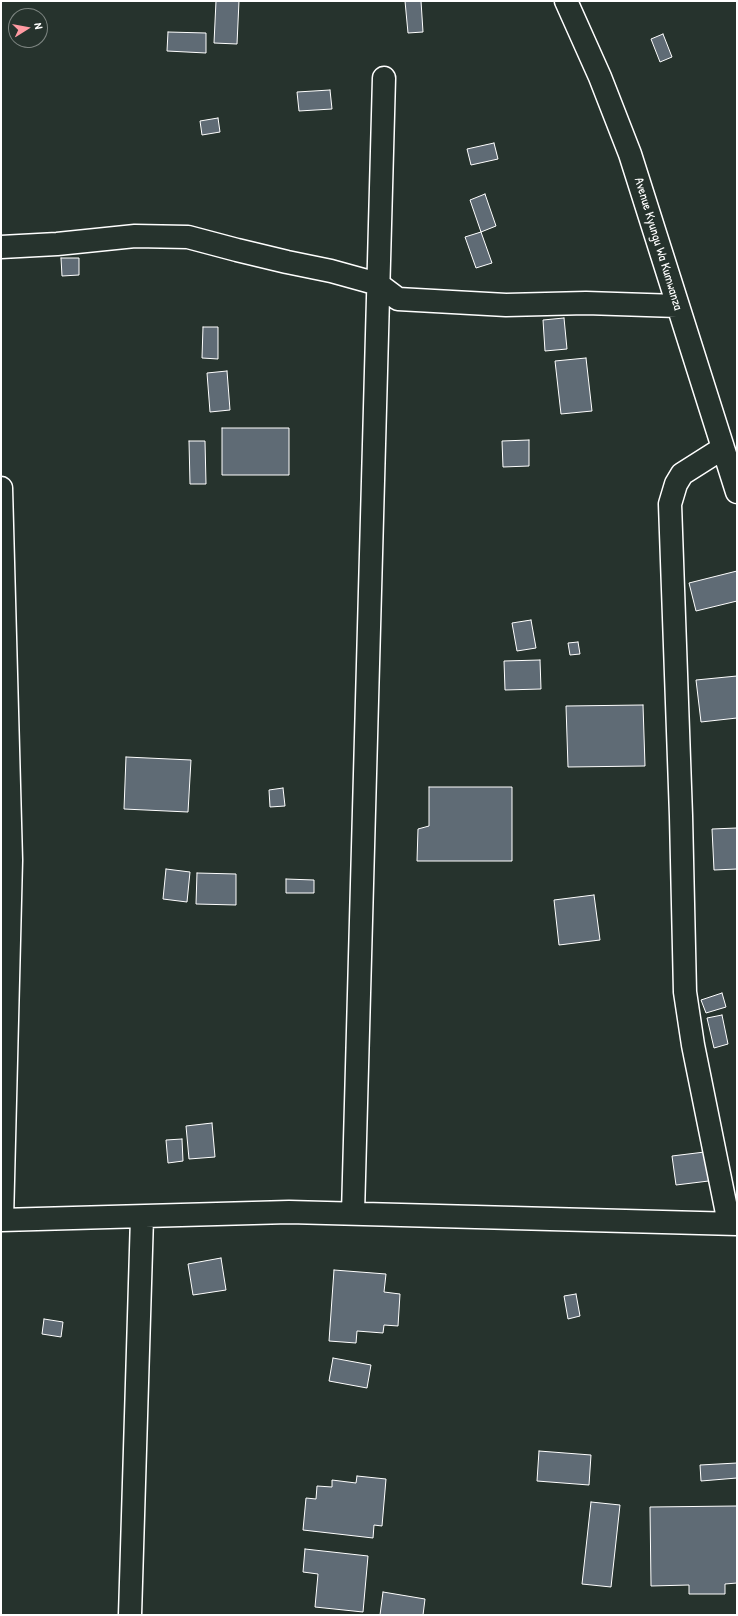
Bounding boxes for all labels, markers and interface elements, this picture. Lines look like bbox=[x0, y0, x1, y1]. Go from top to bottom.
north arrow bbox=[8, 8, 48, 48]
text: N bbox=[31, 22, 46, 30]
street label: Avenue Kyungu Wa Kumwanza bbox=[630, 176, 686, 312]

